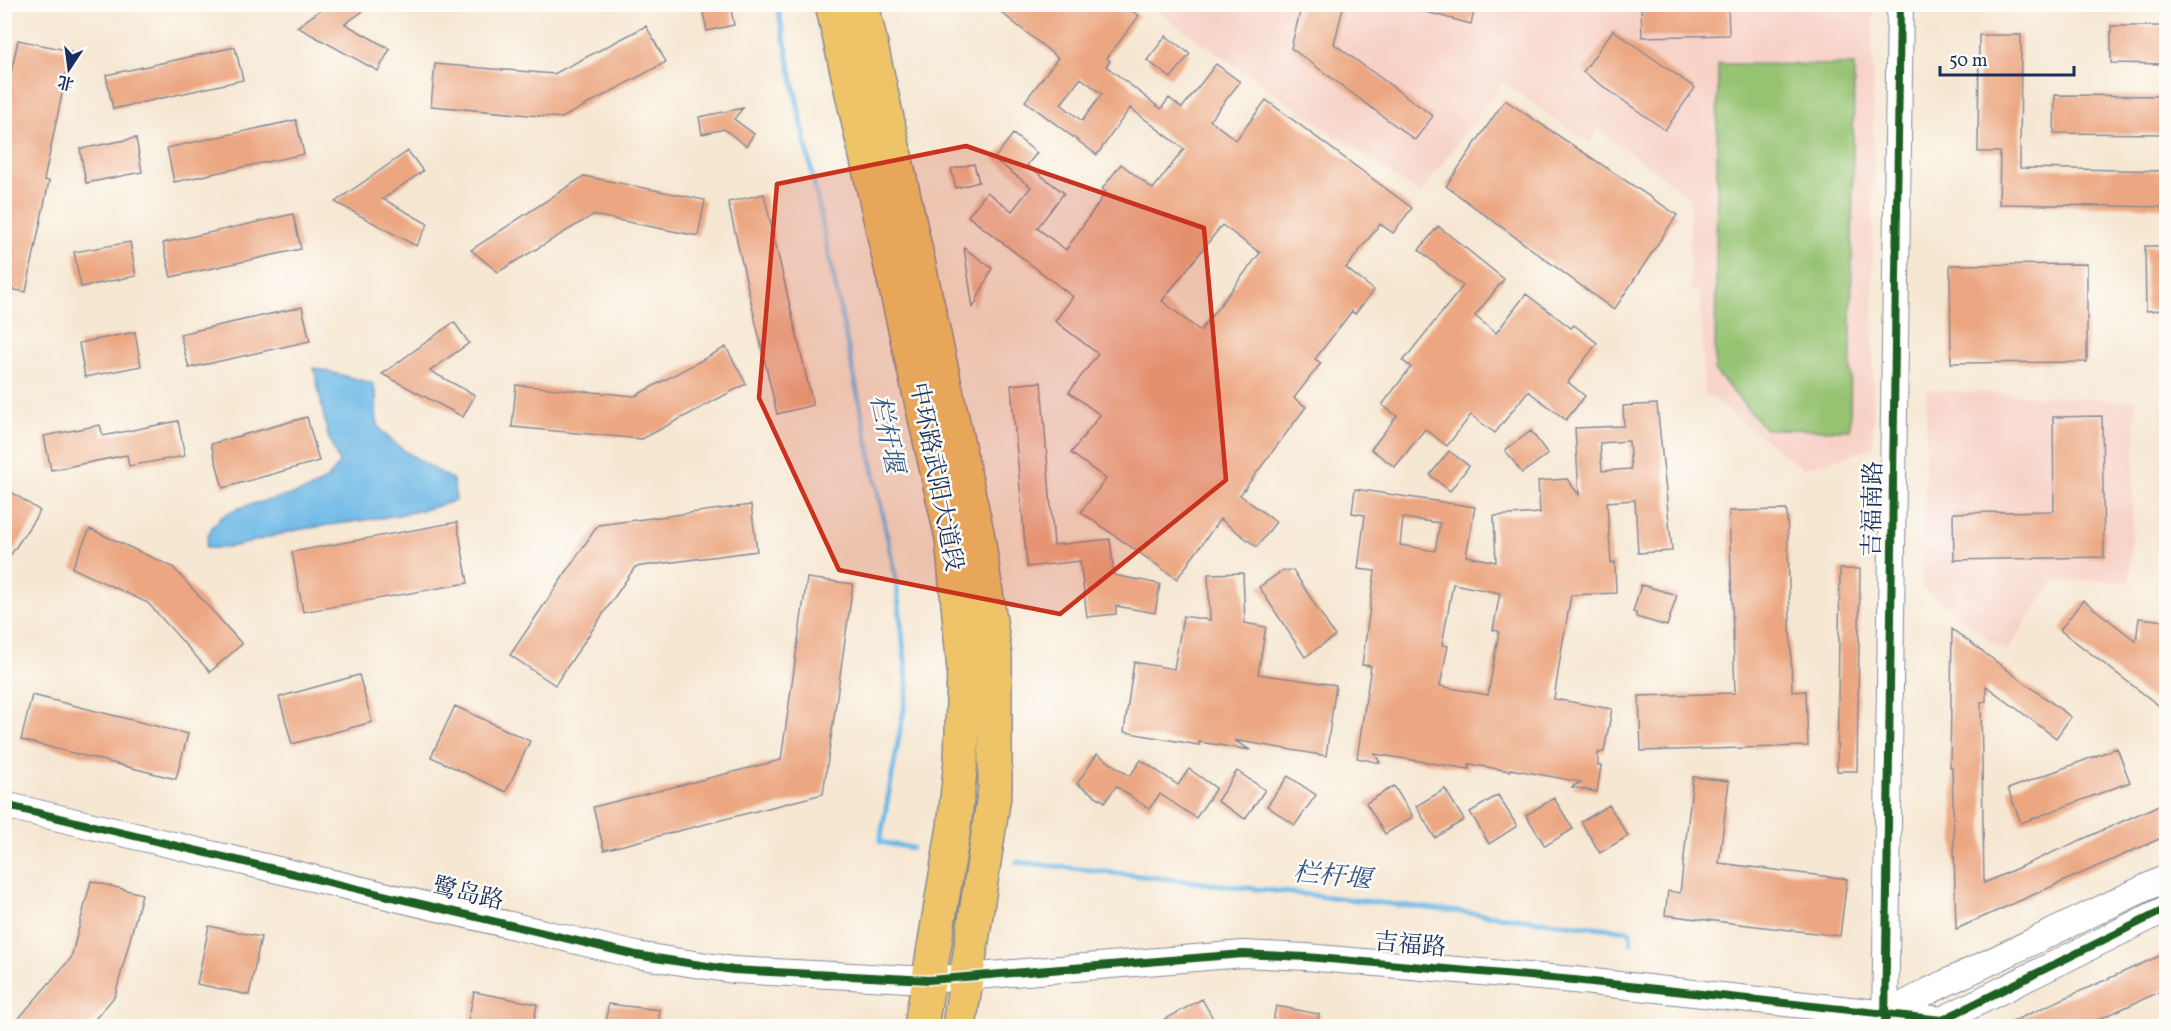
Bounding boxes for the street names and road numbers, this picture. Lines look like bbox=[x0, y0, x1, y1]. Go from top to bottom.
street label: 中环路武阳大道段 bbox=[900, 380, 970, 574]
street label: 吉福南路 bbox=[1856, 461, 1892, 557]
street label: 鹭岛路 bbox=[429, 870, 507, 920]
street label: 吉福路 bbox=[1373, 926, 1447, 966]

